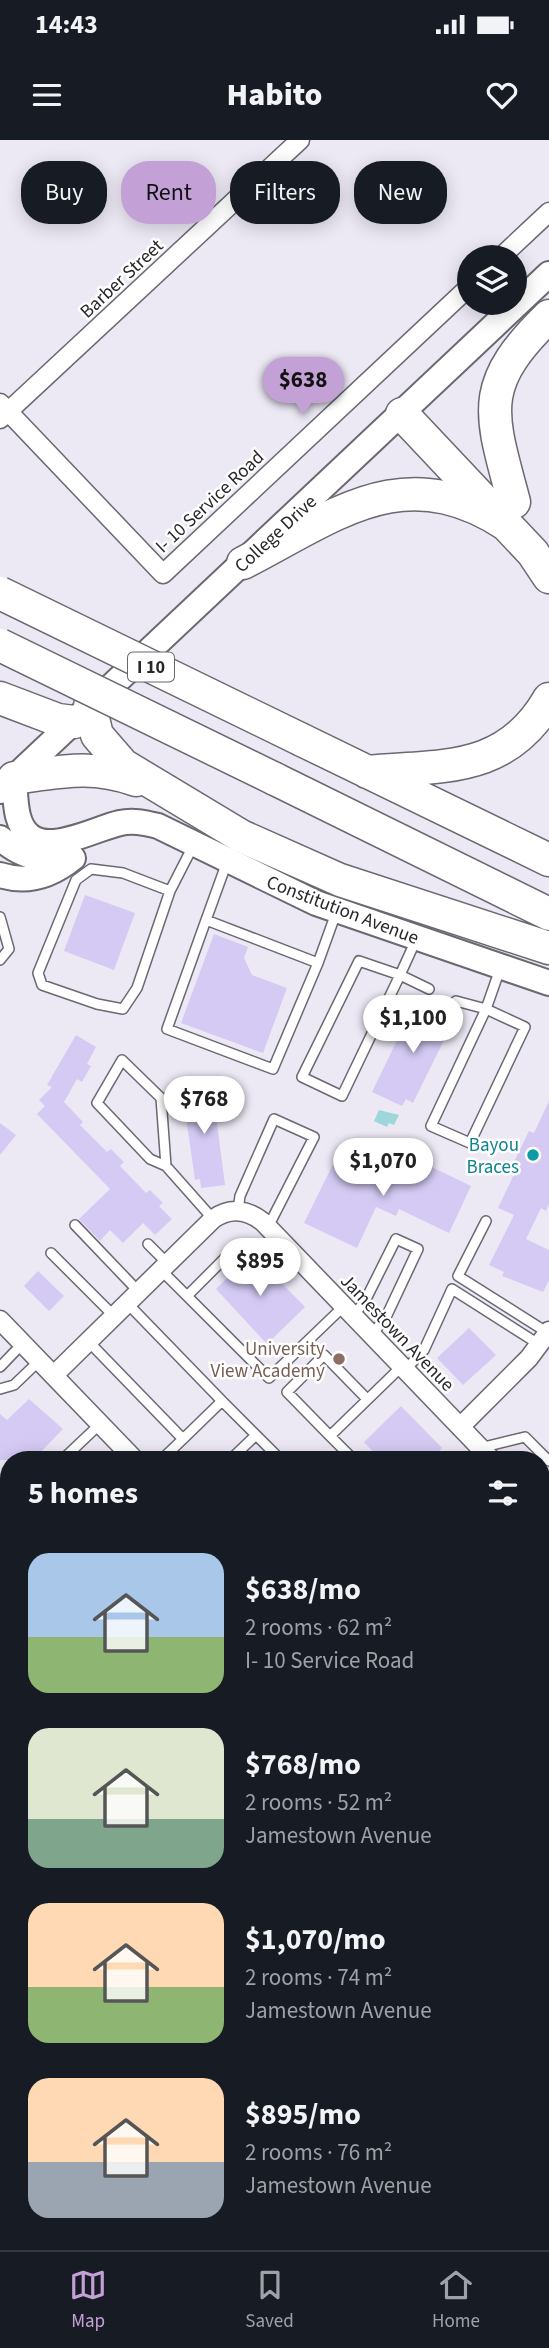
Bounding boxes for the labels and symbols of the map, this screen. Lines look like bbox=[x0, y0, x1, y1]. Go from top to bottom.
street label: Barber Street bbox=[74, 233, 170, 325]
pin: $638 bbox=[262, 358, 344, 417]
street label: I- 10 Service Road bbox=[150, 445, 270, 560]
street label: College Drive bbox=[229, 489, 323, 579]
road number: I 10 bbox=[128, 652, 174, 682]
street label: Constitution Avenue bbox=[262, 869, 423, 952]
pin: $1,100 bbox=[356, 996, 470, 1055]
pin: $768 bbox=[163, 1076, 245, 1136]
place label: Bayou Braces bbox=[466, 1132, 519, 1181]
pin: $1,070 bbox=[326, 1138, 440, 1198]
marker: Bayou Braces bbox=[525, 1147, 541, 1163]
pin: $895 bbox=[219, 1238, 301, 1298]
street label: Jamestown Avenue bbox=[334, 1268, 460, 1398]
place label: University View Academy bbox=[211, 1336, 325, 1385]
marker: University View Academy bbox=[331, 1351, 347, 1367]

